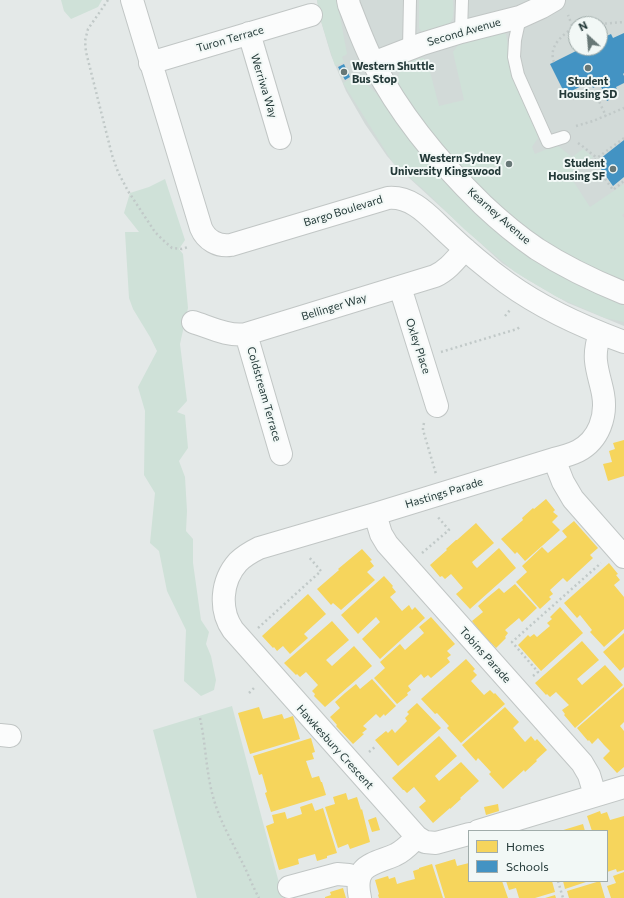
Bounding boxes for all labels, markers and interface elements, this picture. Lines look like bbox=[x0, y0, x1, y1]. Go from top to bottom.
street label: Second Avenue bbox=[426, 15, 502, 49]
north arrow bbox=[568, 16, 608, 56]
text: N bbox=[576, 18, 590, 33]
street label: Turon Terrace bbox=[195, 23, 265, 55]
street label: Werriwa Way bbox=[248, 52, 280, 120]
place label: Western Shuttle Bus Stop bbox=[352, 59, 434, 85]
marker: Student Housing SD bbox=[583, 63, 593, 73]
marker: Western Shuttle Bus Stop bbox=[339, 67, 349, 77]
place label: Student Housing SD bbox=[559, 74, 617, 100]
place label: Western Sydney University Kingswood bbox=[390, 151, 501, 177]
place label: Student Housing SF bbox=[548, 156, 605, 182]
marker: Western Sydney University Kingswood bbox=[504, 159, 514, 169]
marker: Student Housing SF bbox=[608, 164, 618, 174]
street label: Kearney Avenue bbox=[465, 185, 533, 247]
street label: Bargo Boulevard bbox=[302, 193, 384, 229]
street label: Bellinger Way bbox=[300, 291, 368, 323]
street label: Oxley Place bbox=[403, 317, 433, 375]
street label: Coldstream Terrace bbox=[244, 345, 284, 443]
street label: Hastings Parade bbox=[404, 475, 484, 511]
street label: Tobins Parade bbox=[457, 624, 513, 686]
street label: Hawkesbury Crescent bbox=[294, 702, 376, 792]
legend bbox=[468, 830, 608, 882]
text: Homes bbox=[506, 839, 544, 853]
text: Schools bbox=[506, 859, 549, 873]

